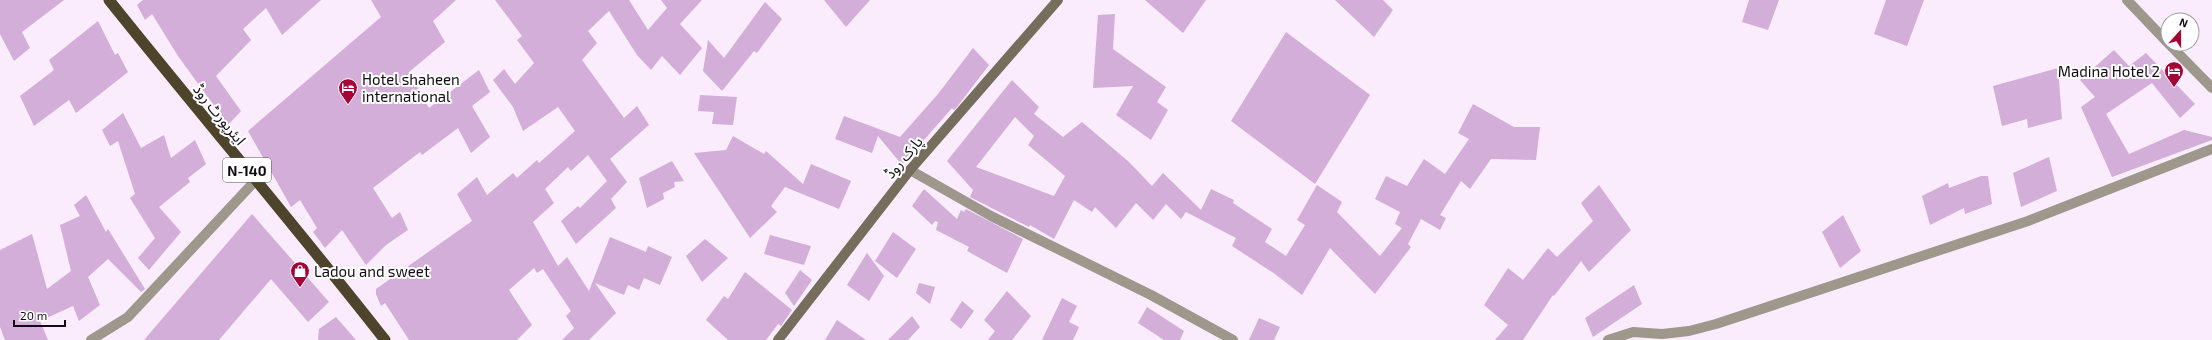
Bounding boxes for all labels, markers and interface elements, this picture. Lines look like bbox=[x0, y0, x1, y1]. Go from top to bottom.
north arrow bbox=[2160, 12, 2200, 52]
text: N bbox=[2178, 15, 2190, 30]
hotel icon: Madina Hotel 2 bbox=[2163, 60, 2185, 88]
place label: Madina Hotel 2 bbox=[2058, 62, 2160, 80]
place label: Hotel shaheen international bbox=[362, 70, 460, 105]
hotel icon: Hotel shaheen international bbox=[337, 77, 359, 105]
street label: ایئرپورٹ روڈ bbox=[188, 80, 250, 150]
street label: پارک روڈ bbox=[880, 132, 927, 183]
road number: N-140 bbox=[223, 158, 271, 182]
shop icon: Ladou and sweet bbox=[289, 260, 311, 288]
place label: Ladou and sweet bbox=[314, 262, 430, 280]
scale bar bbox=[14, 302, 65, 328]
text: 20 m bbox=[20, 308, 47, 322]

